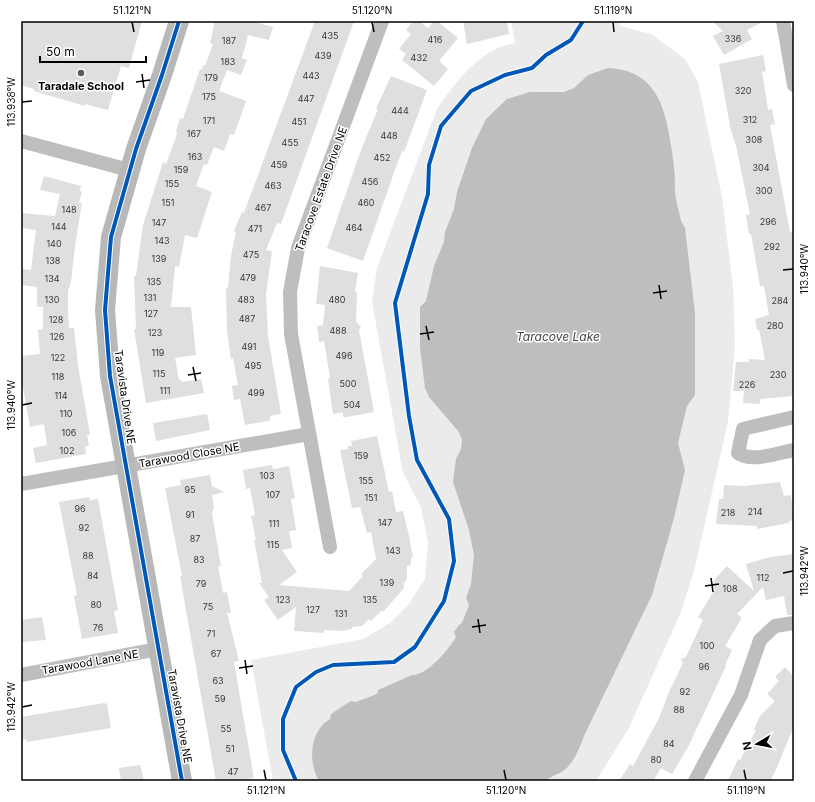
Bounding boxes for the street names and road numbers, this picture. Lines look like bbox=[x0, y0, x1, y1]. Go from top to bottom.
street label: Taracove Estate Drive NE bbox=[292, 125, 350, 253]
street label: Taravista Drive NE bbox=[111, 349, 139, 445]
street label: Tarawood Close NE bbox=[137, 439, 241, 471]
street label: Tarawood Lane NE bbox=[41, 647, 139, 677]
street label: Taravista Drive NE bbox=[165, 668, 195, 764]

